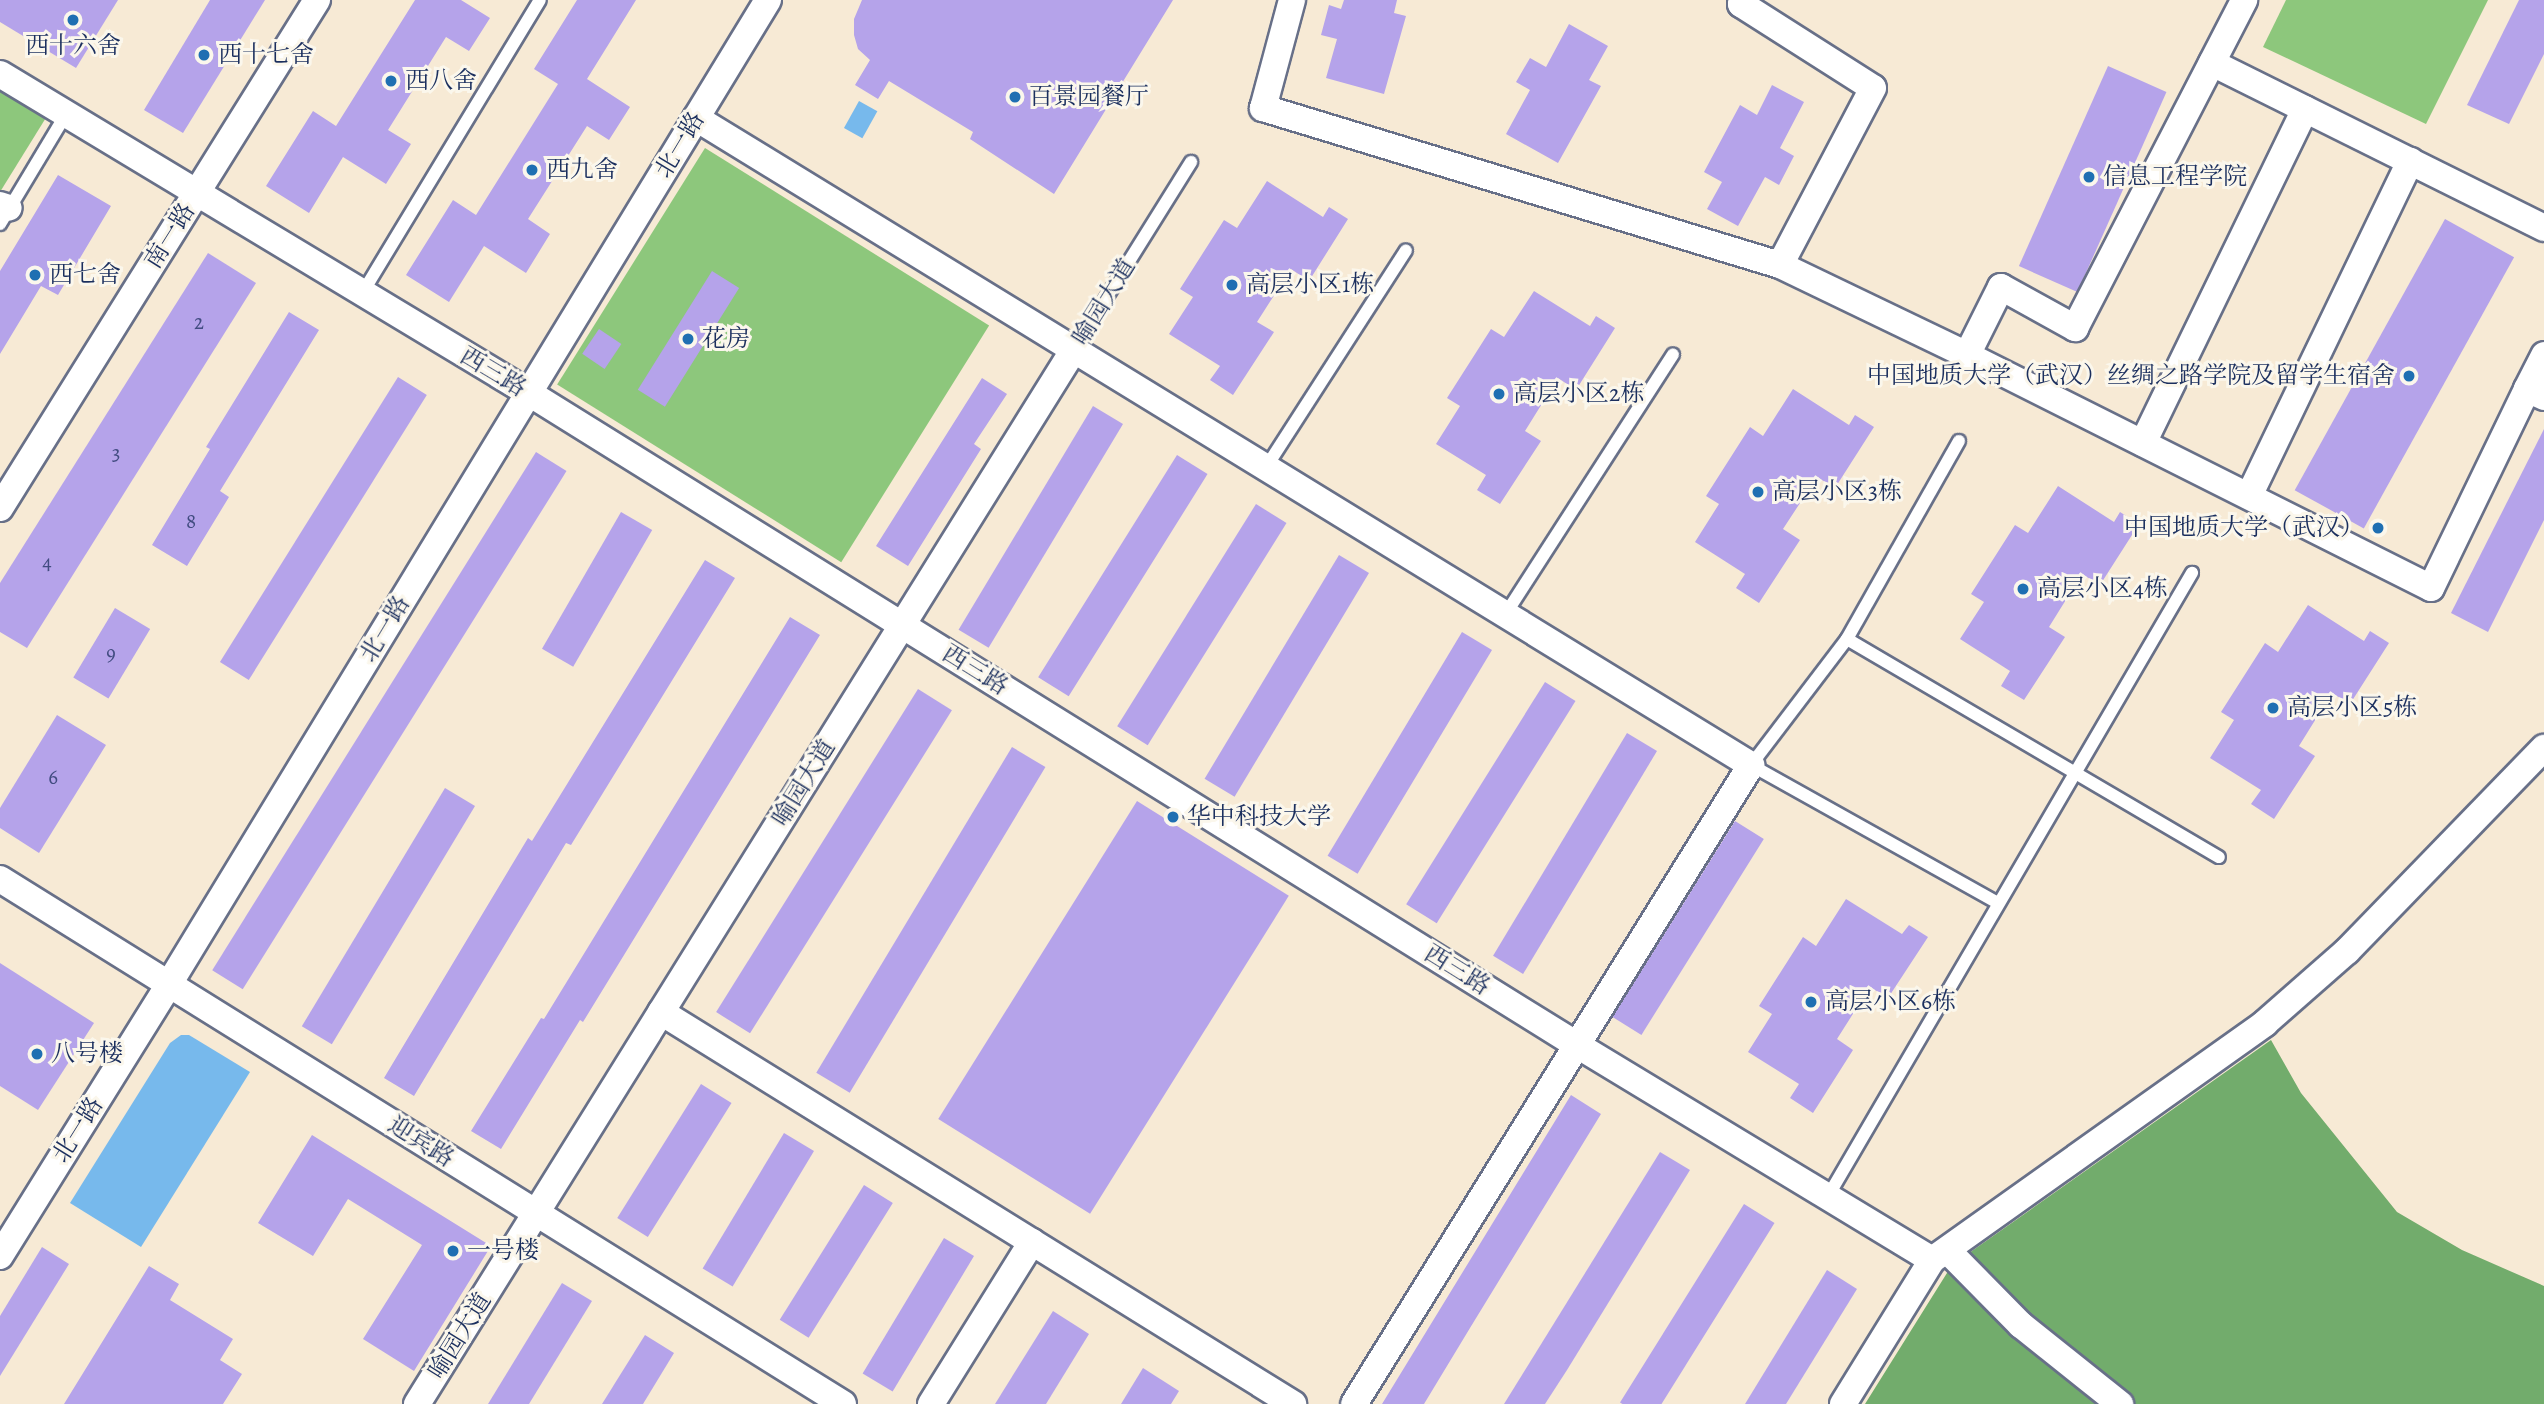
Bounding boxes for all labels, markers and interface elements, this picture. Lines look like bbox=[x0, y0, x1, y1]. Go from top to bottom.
marker: 西十六舍 bbox=[65, 12, 81, 28]
place label: 西十六舍 bbox=[25, 32, 121, 60]
place label: 西十七舍 bbox=[218, 41, 314, 69]
marker: 西十七舍 bbox=[196, 47, 212, 63]
place label: 西八舍 bbox=[405, 67, 477, 95]
marker: 西八舍 bbox=[383, 73, 399, 89]
place label: 百景园餐厅 bbox=[1029, 83, 1149, 111]
marker: 百景园餐厅 bbox=[1007, 89, 1023, 105]
street label: 北一路 bbox=[649, 107, 711, 183]
place label: 西九舍 bbox=[546, 156, 618, 184]
marker: 西九舍 bbox=[524, 162, 540, 178]
place label: 信息工程学院 bbox=[2103, 163, 2247, 191]
marker: 信息工程学院 bbox=[2081, 169, 2097, 185]
street label: 南一路 bbox=[139, 198, 201, 274]
street label: 喻园大道 bbox=[1066, 254, 1142, 350]
place label: 西七舍 bbox=[49, 261, 121, 289]
marker: 西七舍 bbox=[27, 267, 43, 283]
place label: 高层小区1栋 bbox=[1246, 271, 1374, 299]
marker: 高层小区1栋 bbox=[1224, 277, 1240, 293]
house number: 2 bbox=[194, 309, 204, 335]
place label: 花房 bbox=[702, 325, 750, 353]
marker: 花房 bbox=[680, 331, 696, 347]
street label: 西三路 bbox=[455, 341, 531, 403]
place label: 中国地质大学（武汉）丝绸之路学院及留学生宿舍 bbox=[1867, 362, 2395, 390]
marker: 中国地质大学（武汉）丝绸之路学院及留学生宿舍 bbox=[2401, 368, 2417, 384]
place label: 高层小区2栋 bbox=[1513, 380, 1644, 408]
marker: 高层小区2栋 bbox=[1491, 386, 1507, 402]
house number: 3 bbox=[112, 440, 120, 466]
place label: 高层小区3栋 bbox=[1772, 478, 1902, 506]
marker: 高层小区3栋 bbox=[1750, 484, 1766, 500]
house number: 8 bbox=[186, 508, 196, 534]
place label: 中国地质大学（武汉） bbox=[2124, 514, 2364, 542]
marker: 中国地质大学（武汉） bbox=[2370, 520, 2386, 536]
house number: 4 bbox=[42, 549, 52, 575]
place label: 高层小区4栋 bbox=[2037, 575, 2168, 603]
marker: 高层小区4栋 bbox=[2015, 581, 2031, 597]
street label: 北一路 bbox=[354, 591, 416, 667]
street label: 西三路 bbox=[937, 639, 1013, 701]
house number: 9 bbox=[106, 640, 116, 666]
place label: 高层小区5栋 bbox=[2287, 694, 2417, 722]
marker: 高层小区5栋 bbox=[2265, 700, 2281, 716]
street label: 喻园大道 bbox=[766, 735, 842, 831]
house number: 6 bbox=[48, 764, 58, 790]
place label: 华中科技大学 bbox=[1187, 803, 1331, 831]
marker: 华中科技大学 bbox=[1165, 809, 1181, 825]
street label: 西三路 bbox=[1419, 939, 1495, 1001]
place label: 高层小区6栋 bbox=[1825, 988, 1956, 1016]
marker: 高层小区6栋 bbox=[1803, 994, 1819, 1010]
place label: 八号楼 bbox=[51, 1040, 123, 1068]
marker: 八号楼 bbox=[29, 1046, 45, 1062]
street label: 北一路 bbox=[47, 1092, 109, 1168]
street label: 迎宾路 bbox=[383, 1111, 459, 1173]
place label: 一号楼 bbox=[467, 1237, 539, 1265]
marker: 一号楼 bbox=[445, 1243, 461, 1259]
street label: 喻园大道 bbox=[422, 1288, 498, 1384]

